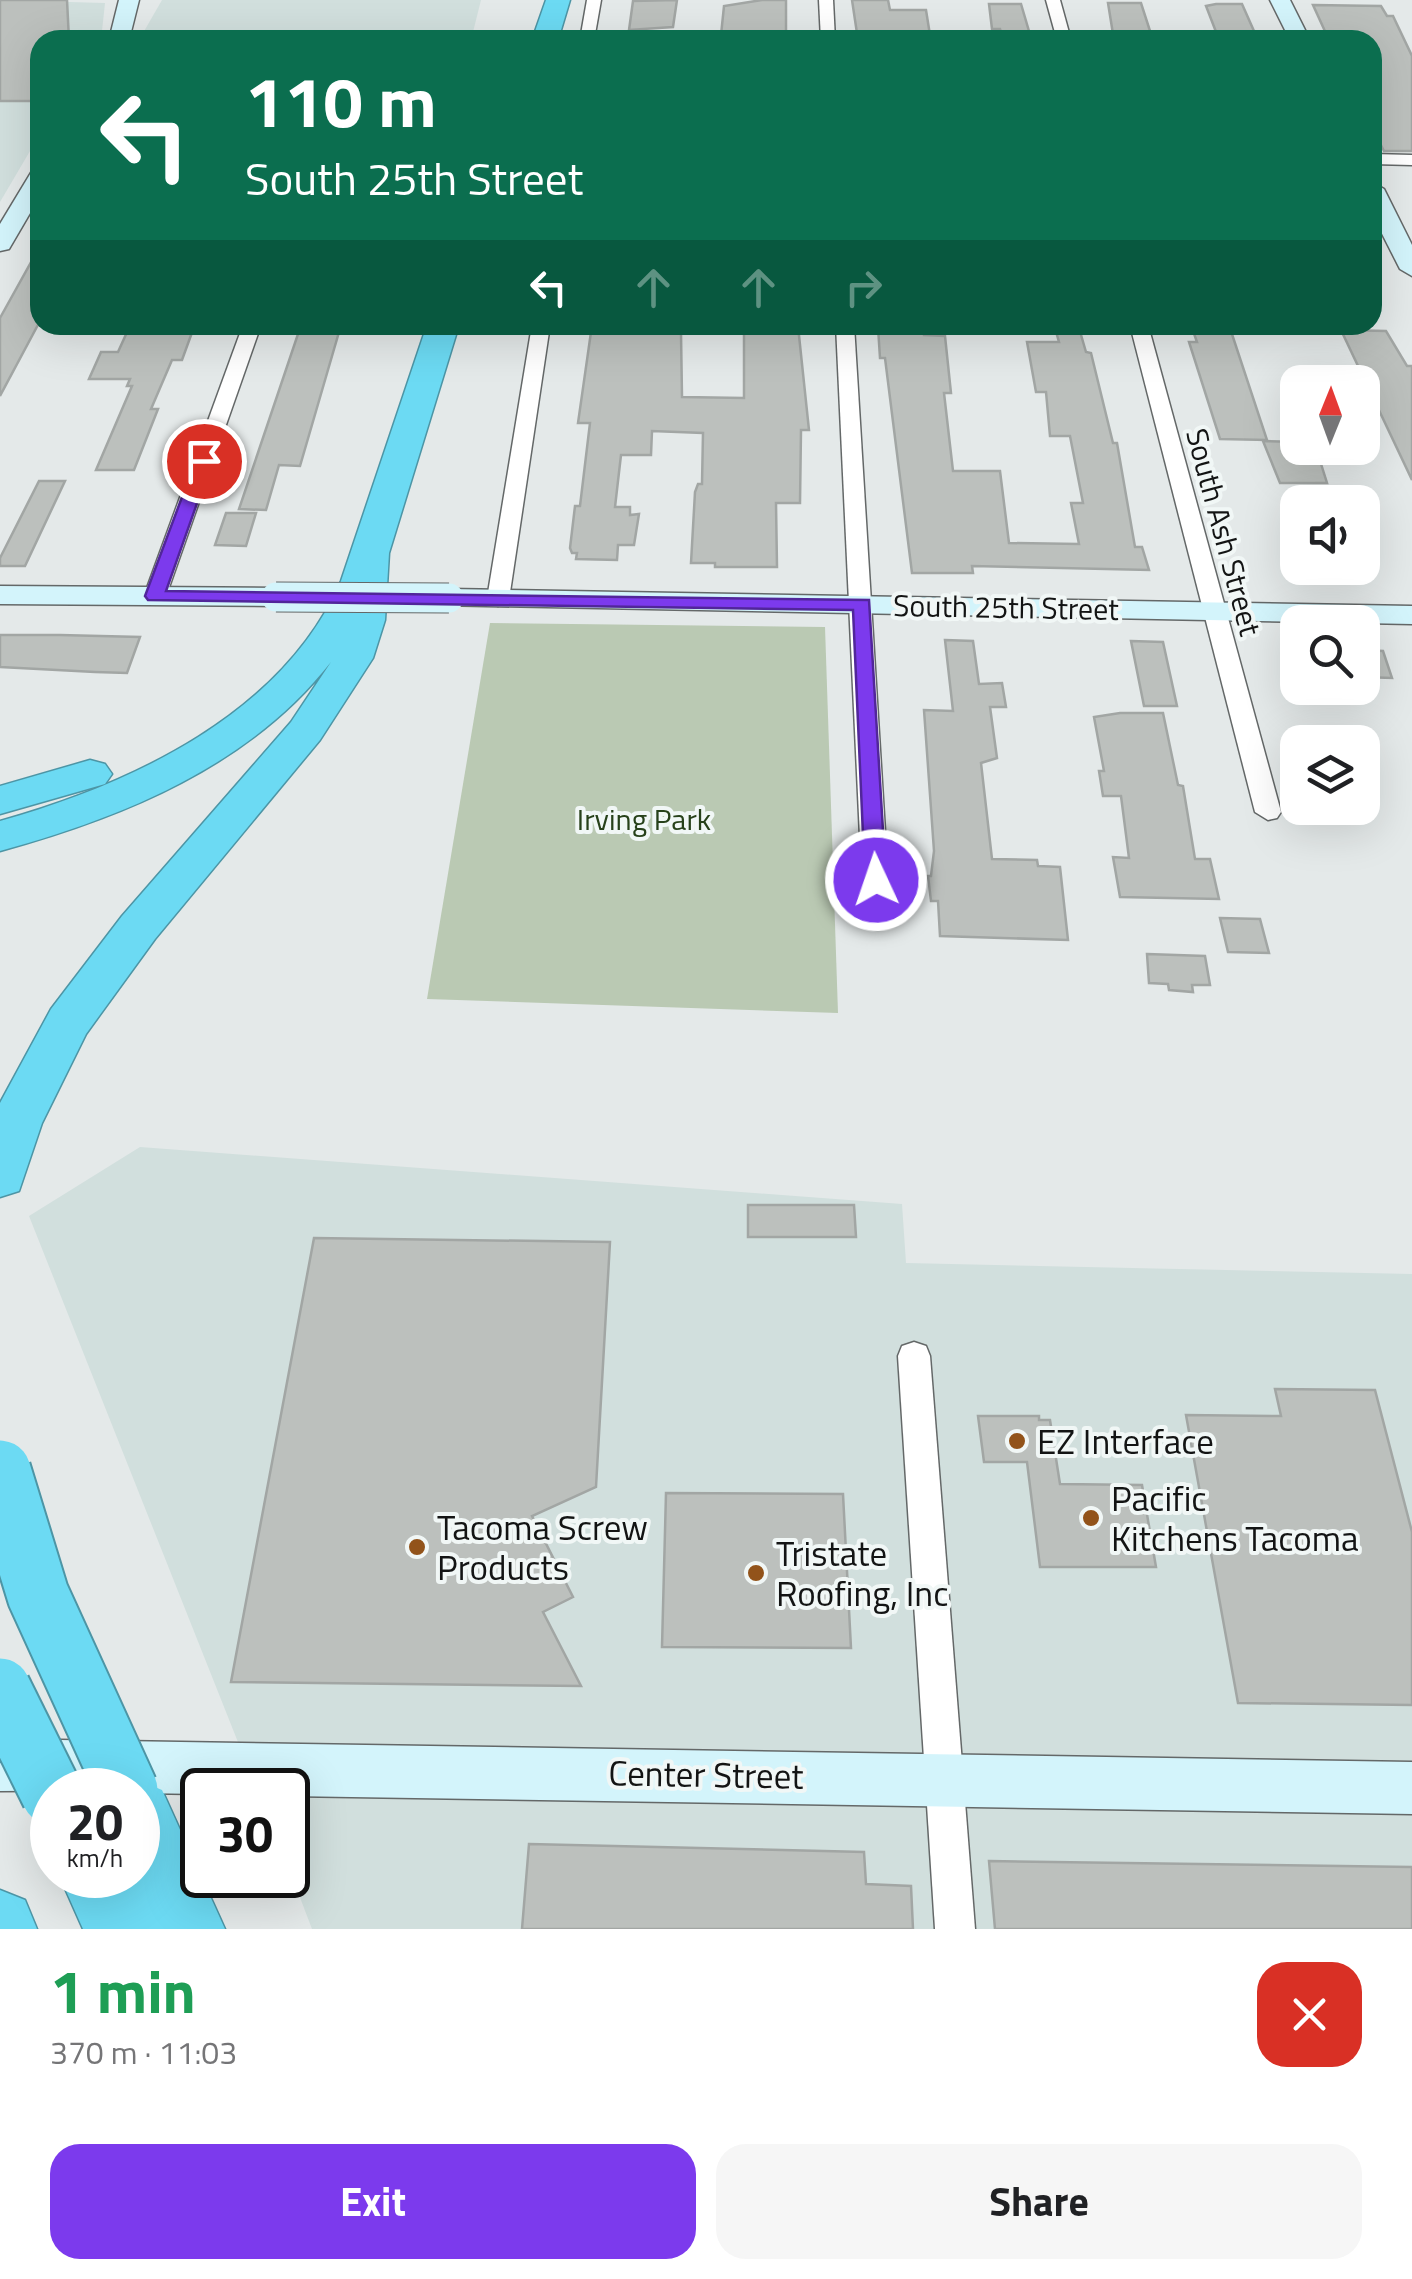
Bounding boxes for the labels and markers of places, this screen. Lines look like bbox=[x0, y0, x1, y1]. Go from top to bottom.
pin bbox=[162, 419, 247, 504]
place label: EZ Interface bbox=[1037, 1414, 1214, 1468]
marker: EZ Interface bbox=[1006, 1430, 1028, 1452]
place label: Pacific Kitchens Tacoma bbox=[1111, 1471, 1359, 1565]
place label: Tacoma Screw Products bbox=[437, 1500, 648, 1594]
marker: Pacific Kitchens Tacoma bbox=[1080, 1507, 1102, 1529]
place label: Tristate Roofing, Inc bbox=[776, 1526, 948, 1620]
marker: Tacoma Screw Products bbox=[406, 1536, 428, 1558]
marker: Tristate Roofing, Inc bbox=[745, 1562, 767, 1584]

